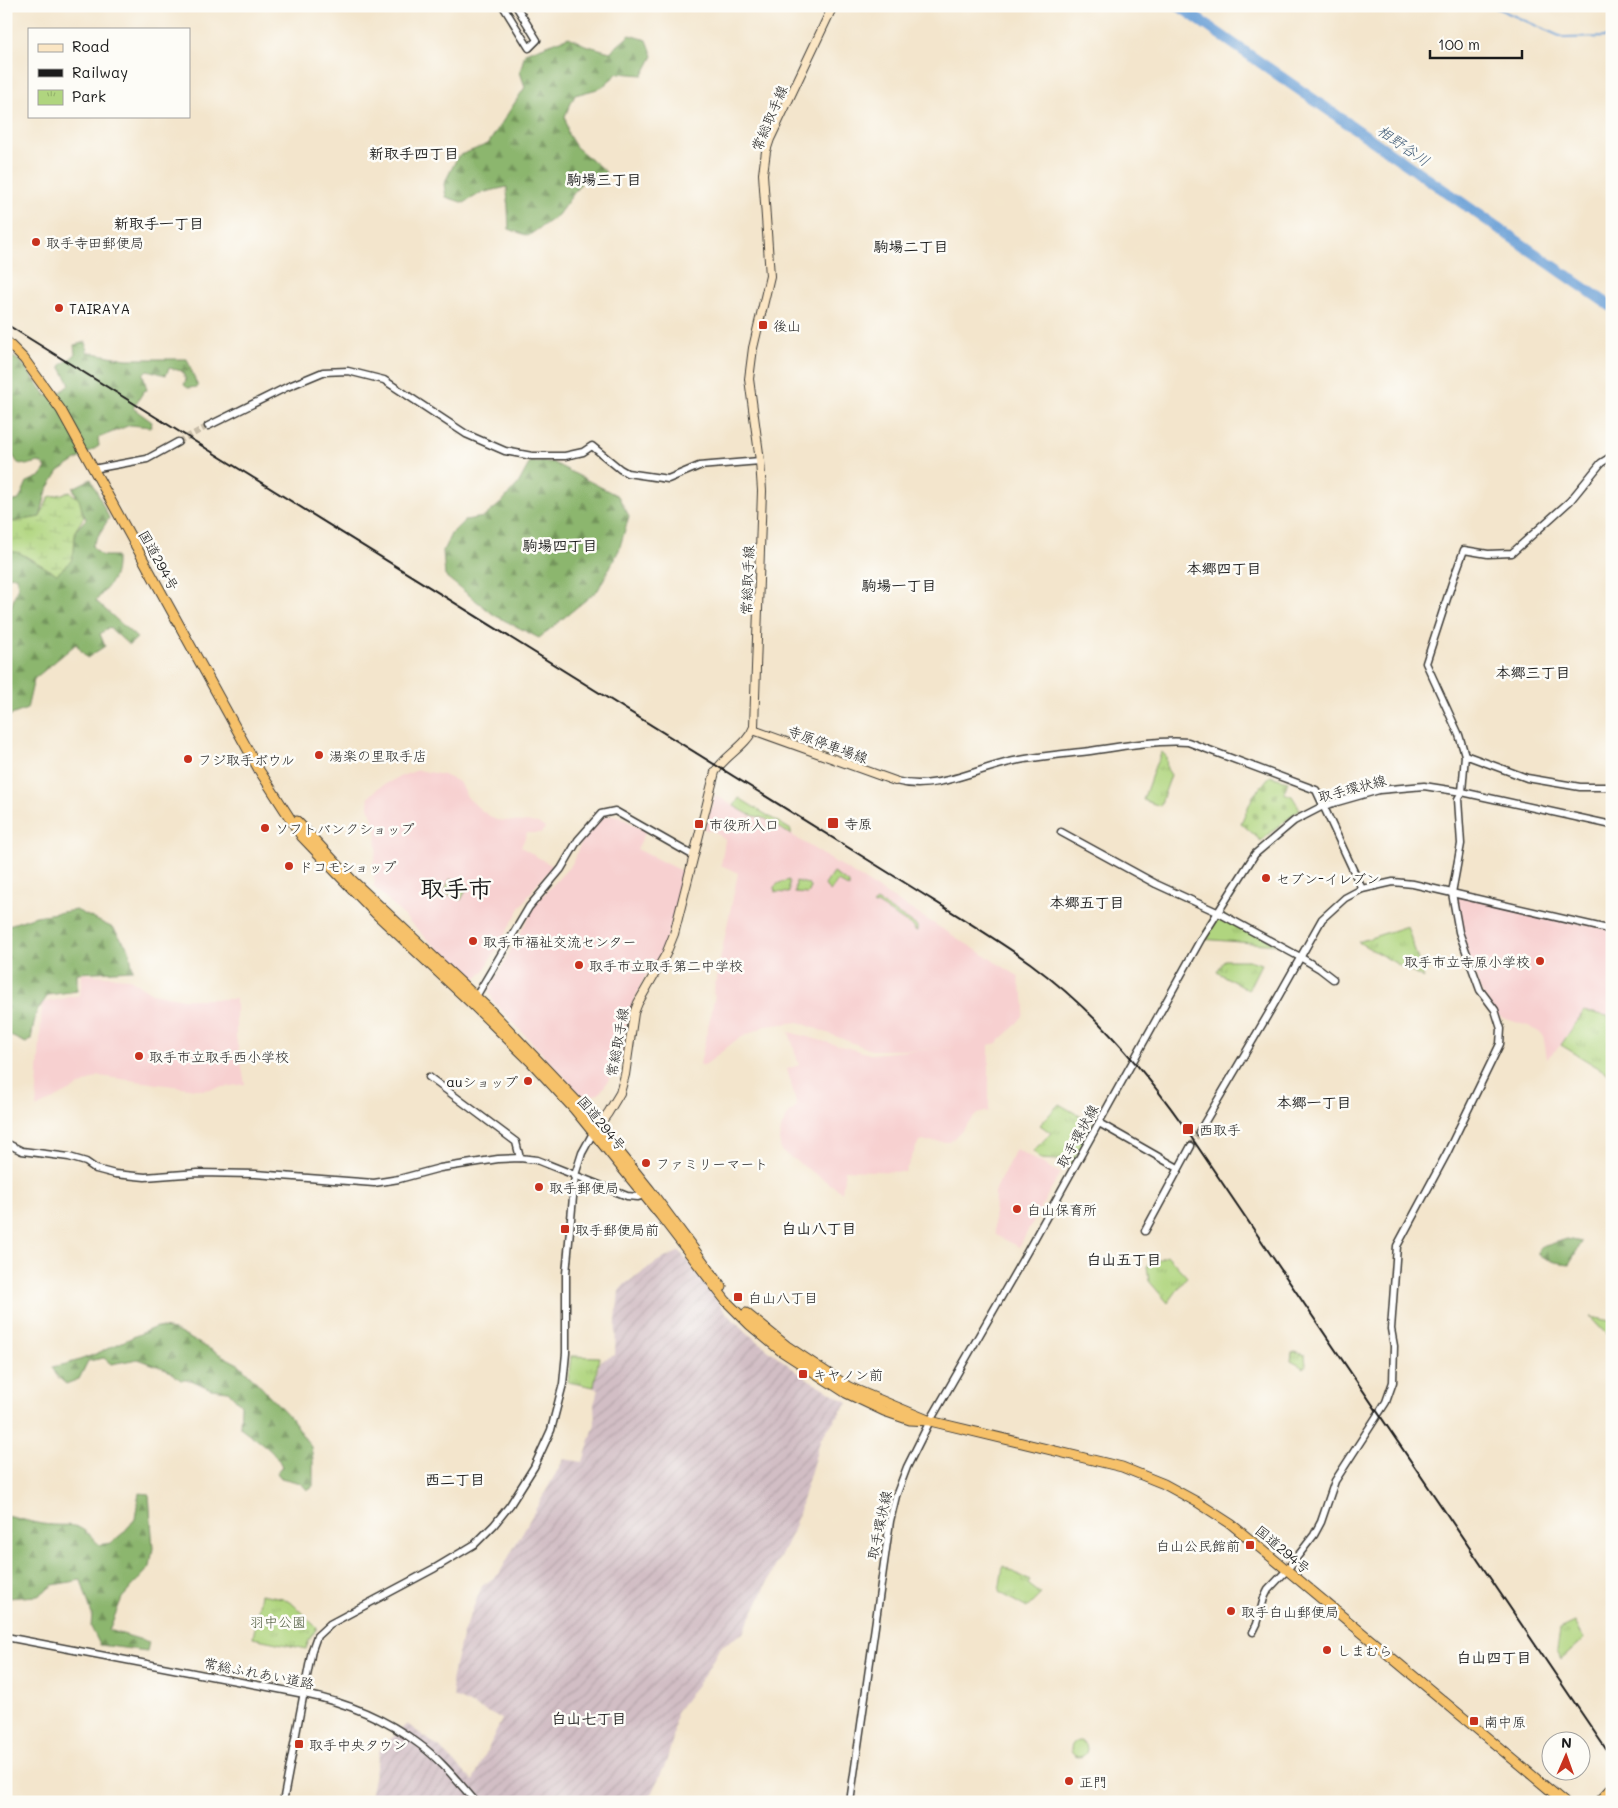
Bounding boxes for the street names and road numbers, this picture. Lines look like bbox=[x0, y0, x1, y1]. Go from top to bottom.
street label: 常総取手線 bbox=[747, 82, 791, 154]
street label: 国道294号 bbox=[135, 526, 183, 594]
street label: 常総取手線 bbox=[736, 545, 758, 615]
street label: 寺原停車場線 bbox=[785, 721, 871, 767]
street label: 取手環状線 bbox=[1316, 770, 1388, 806]
street label: 常総取手線 bbox=[602, 1006, 632, 1078]
street label: 国道294号 bbox=[573, 1092, 631, 1154]
street label: 取手環状線 bbox=[1052, 1101, 1102, 1171]
street label: 取手環状線 bbox=[862, 1489, 896, 1561]
street label: 国道294号 bbox=[1252, 1520, 1314, 1578]
street label: 常総ふれあい道路 bbox=[202, 1653, 316, 1693]

